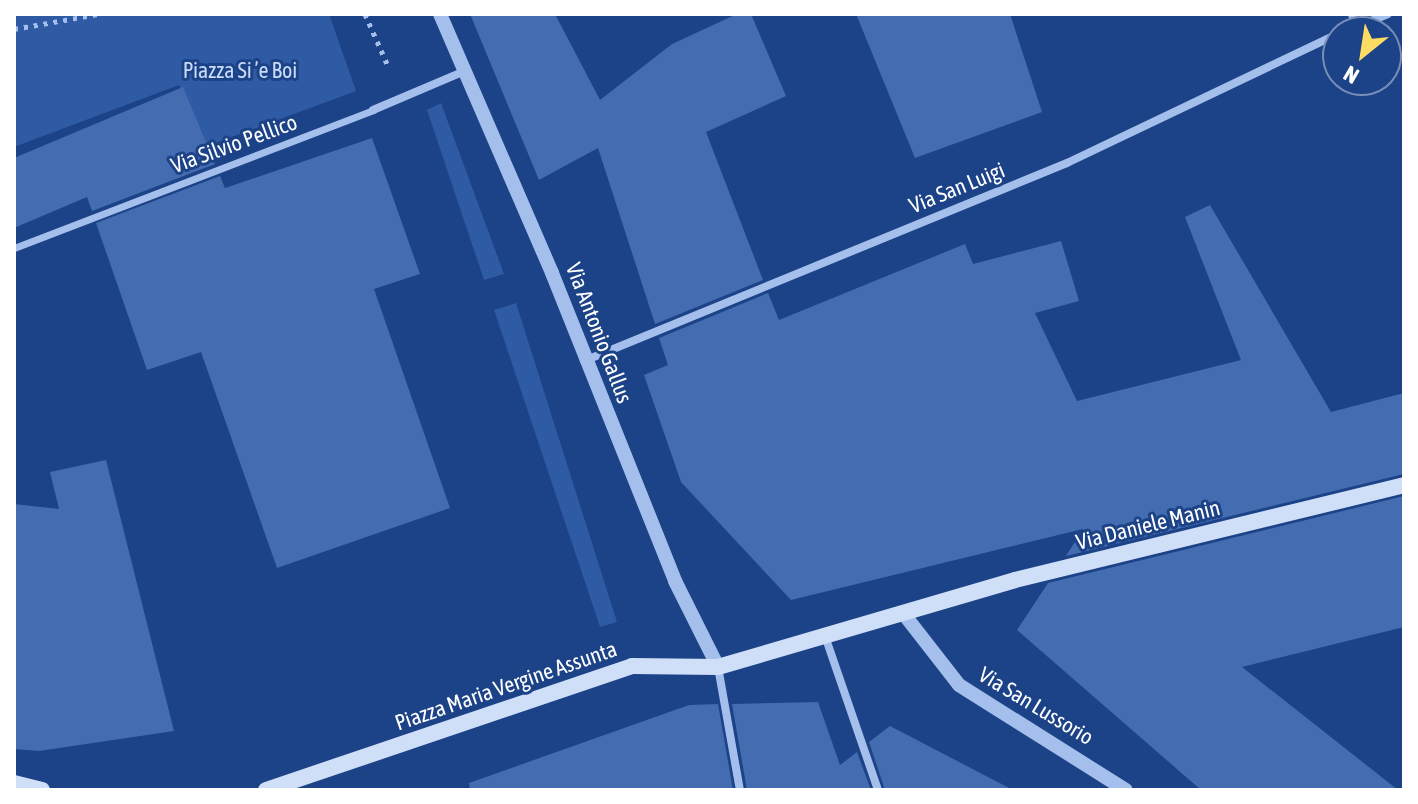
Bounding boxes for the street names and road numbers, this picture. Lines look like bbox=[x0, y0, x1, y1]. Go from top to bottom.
street label: Via Silvio Pellico bbox=[167, 109, 301, 179]
street label: Via San Luigi bbox=[905, 157, 1009, 219]
street label: Via Antonio Gallus bbox=[560, 259, 638, 407]
street label: Via Daniele Manin bbox=[1073, 494, 1223, 556]
street label: Piazza Maria Vergine Assunta bbox=[392, 636, 620, 736]
street label: Via San Lussorio bbox=[974, 661, 1098, 751]

